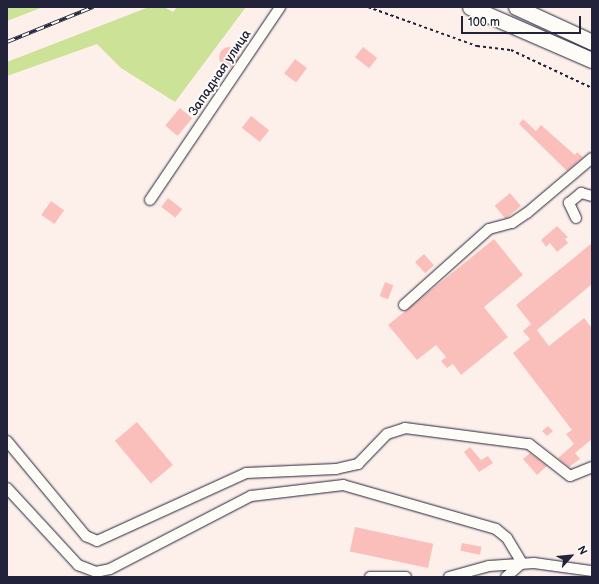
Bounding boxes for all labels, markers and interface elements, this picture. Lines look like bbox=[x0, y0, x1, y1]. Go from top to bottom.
scale bar bbox=[463, 8, 583, 34]
text: 100 m bbox=[468, 15, 500, 30]
street label: Западная улица bbox=[186, 27, 254, 119]
north arrow bbox=[551, 536, 591, 576]
text: N bbox=[574, 544, 590, 557]

